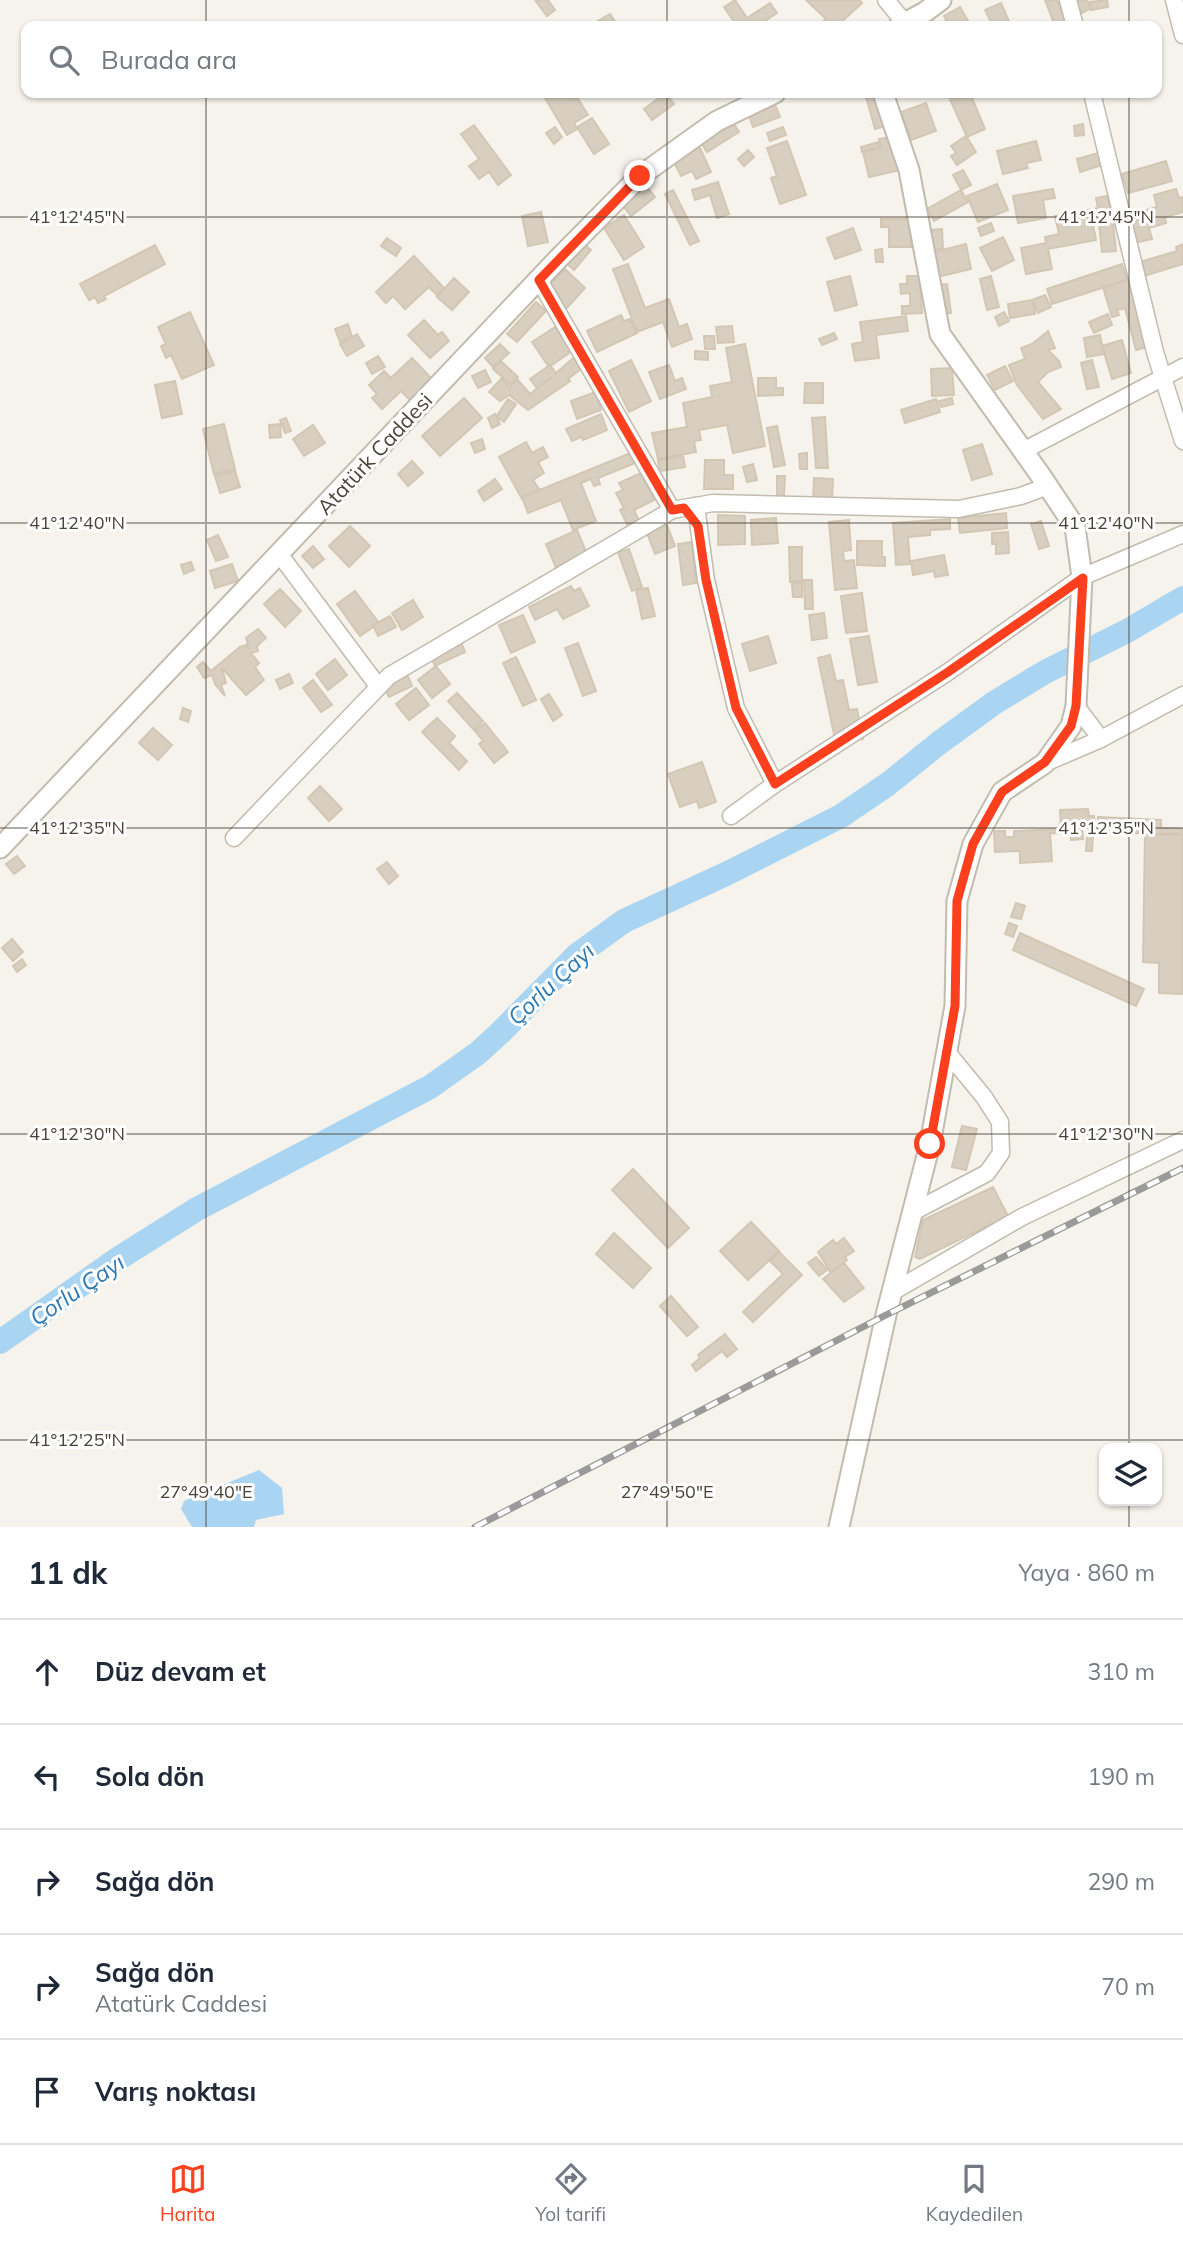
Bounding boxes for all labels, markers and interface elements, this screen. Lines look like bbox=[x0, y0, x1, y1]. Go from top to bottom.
search box bbox=[21, 21, 1162, 98]
icon: search bbox=[45, 41, 83, 79]
text: Burada ara bbox=[101, 43, 237, 76]
route end bbox=[624, 160, 655, 191]
text: 41°12'45"N bbox=[29, 205, 125, 228]
text: 41°12'45"N bbox=[1058, 205, 1154, 228]
street label: Atatürk Caddesi bbox=[311, 387, 437, 520]
text: 41°12'40"N bbox=[29, 511, 125, 534]
text: 41°12'40"N bbox=[1058, 511, 1154, 534]
text: 41°12'35"N bbox=[29, 816, 125, 839]
text: 41°12'35"N bbox=[1058, 816, 1154, 839]
water label: Çorlu Çayı bbox=[501, 936, 600, 1031]
text: 41°12'30"N bbox=[29, 1122, 125, 1145]
text: 41°12'30"N bbox=[1058, 1122, 1154, 1145]
route start bbox=[914, 1128, 945, 1159]
water label: Çorlu Çayı bbox=[24, 1247, 130, 1332]
text: 41°12'25"N bbox=[29, 1428, 125, 1451]
map controls bbox=[1099, 1443, 1162, 1506]
button: layers bbox=[1099, 1443, 1162, 1506]
text: 27°49'40"E bbox=[159, 1480, 253, 1503]
text: 27°49'50"E bbox=[620, 1480, 714, 1503]
text: 11 dk bbox=[28, 1554, 107, 1592]
text: Yaya · 860 m bbox=[1018, 1558, 1155, 1587]
icon: ahead bbox=[28, 1653, 66, 1691]
text: Düz devam et bbox=[95, 1655, 266, 1688]
text: 310 m bbox=[1087, 1657, 1155, 1686]
icon: left bbox=[28, 1758, 66, 1796]
text: Sola dön bbox=[95, 1760, 204, 1793]
text: 190 m bbox=[1087, 1762, 1155, 1791]
icon: right bbox=[28, 1863, 66, 1901]
text: Sağa dön bbox=[95, 1865, 215, 1898]
text: 290 m bbox=[1087, 1867, 1155, 1896]
text: Sağa dön bbox=[95, 1956, 215, 1989]
icon: right bbox=[28, 1968, 66, 2006]
text: 70 m bbox=[1101, 1972, 1155, 2001]
text: Atatürk Caddesi bbox=[95, 1989, 267, 2018]
icon: arrive bbox=[28, 2073, 66, 2111]
text: Varış noktası bbox=[95, 2075, 256, 2108]
tab: Harita bbox=[160, 2160, 215, 2226]
tab: Yol tarifi bbox=[535, 2160, 606, 2226]
tab: Kaydedilen bbox=[926, 2160, 1023, 2226]

